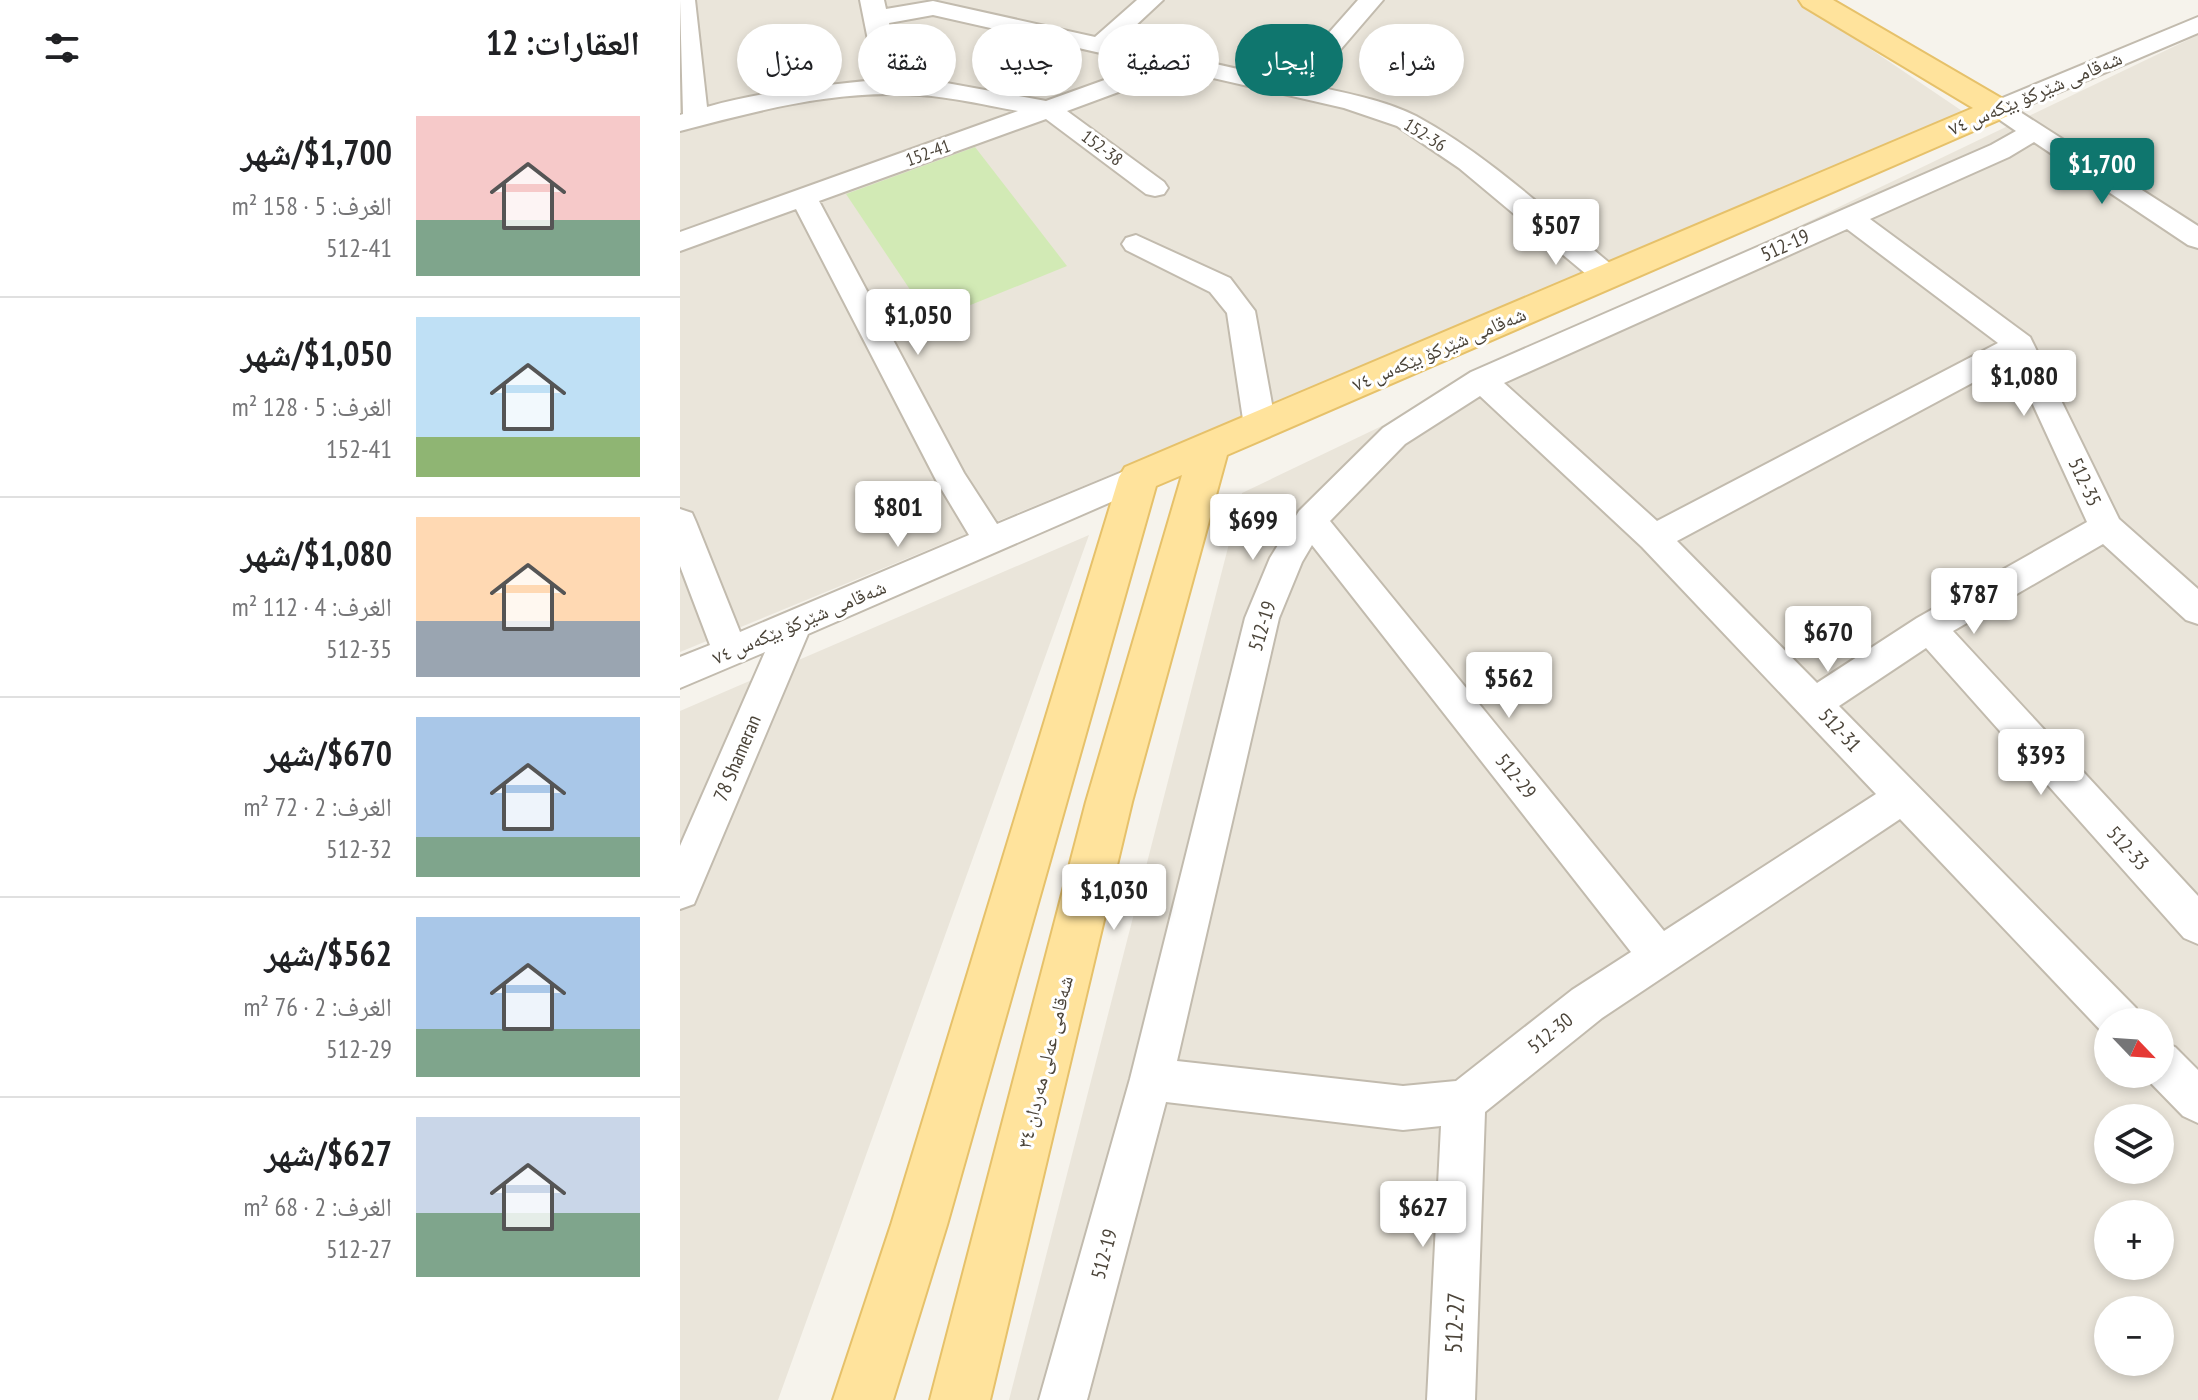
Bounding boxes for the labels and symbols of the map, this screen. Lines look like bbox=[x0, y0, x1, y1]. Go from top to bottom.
street label: شەقامی شێرکۆ بێکەس ٧٤ bbox=[1944, 45, 2126, 141]
street label: 152-36 bbox=[1400, 113, 1451, 156]
street label: 152-38 bbox=[1077, 125, 1127, 171]
street label: 152-41 bbox=[902, 134, 953, 171]
pin: $1,700 bbox=[2037, 138, 2167, 206]
pin: $507 bbox=[1509, 199, 1603, 267]
street label: 512-19 bbox=[1756, 223, 1814, 267]
pin: $1,050 bbox=[853, 289, 983, 357]
street label: شەقامی شێرکۆ بێکەس ٧٤ bbox=[1348, 301, 1530, 397]
pin: $1,080 bbox=[1959, 350, 2089, 418]
street label: 512-35 bbox=[2062, 453, 2108, 511]
pin: $801 bbox=[851, 481, 945, 549]
pin: $699 bbox=[1206, 494, 1300, 562]
pin: $787 bbox=[1927, 568, 2021, 636]
street label: شەقامی شێرکۆ بێکەس ٧٤ bbox=[708, 574, 890, 670]
street label: 512-19 bbox=[1242, 598, 1282, 654]
pin: $670 bbox=[1781, 606, 1875, 674]
pin: $562 bbox=[1462, 652, 1556, 720]
street label: 512-31 bbox=[1813, 703, 1867, 757]
street label: 78 Shameran bbox=[707, 711, 767, 805]
pin: $393 bbox=[1994, 729, 2088, 797]
street label: 512-29 bbox=[1490, 748, 1542, 804]
street label: 512-33 bbox=[2101, 820, 2155, 876]
pin: $1,030 bbox=[1049, 864, 1179, 932]
street label: شەقامی عەلی مەردان ٣٤ bbox=[1011, 973, 1079, 1151]
street label: 512-30 bbox=[1522, 1007, 1578, 1059]
north arrow bbox=[2094, 1008, 2174, 1088]
pin: $627 bbox=[1376, 1181, 1470, 1249]
street label: 512-19 bbox=[1085, 1226, 1123, 1282]
street label: 512-27 bbox=[1437, 1292, 1472, 1354]

